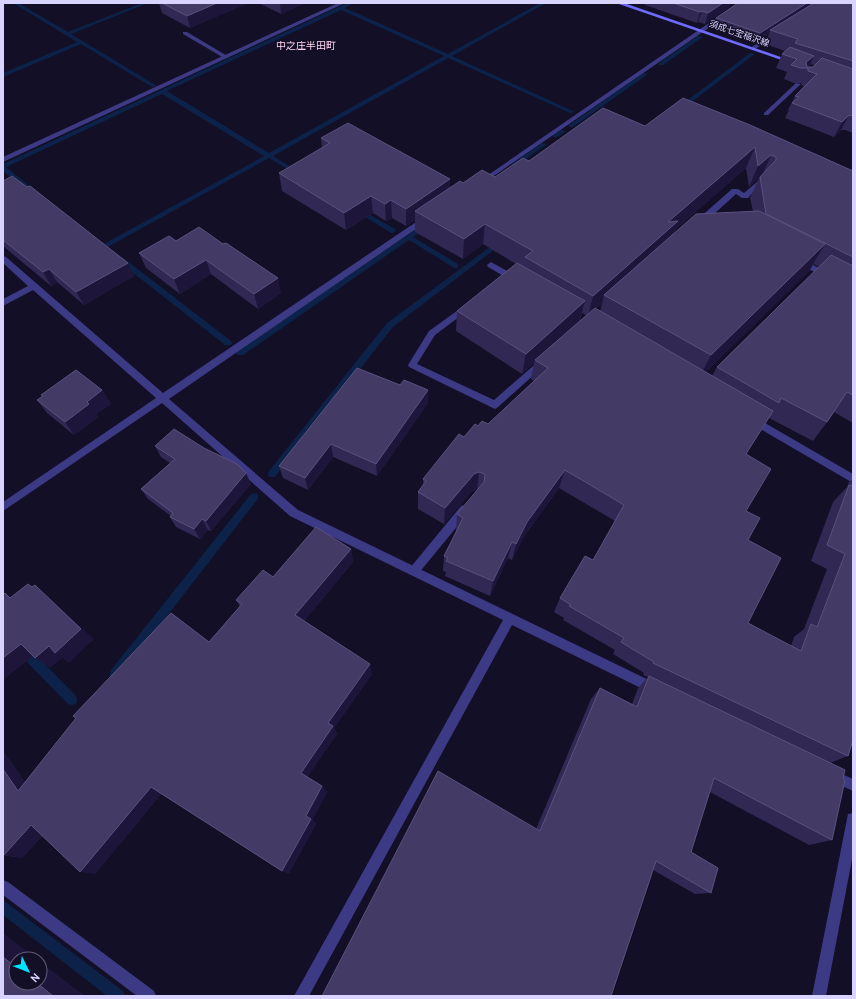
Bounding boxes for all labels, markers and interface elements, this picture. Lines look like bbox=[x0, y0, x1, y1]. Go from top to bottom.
street label: 須成七宝稲沢線 bbox=[707, 19, 772, 50]
district label: 中之庄半田町 bbox=[276, 40, 336, 53]
north arrow bbox=[8, 951, 48, 991]
text: N bbox=[27, 969, 42, 985]

